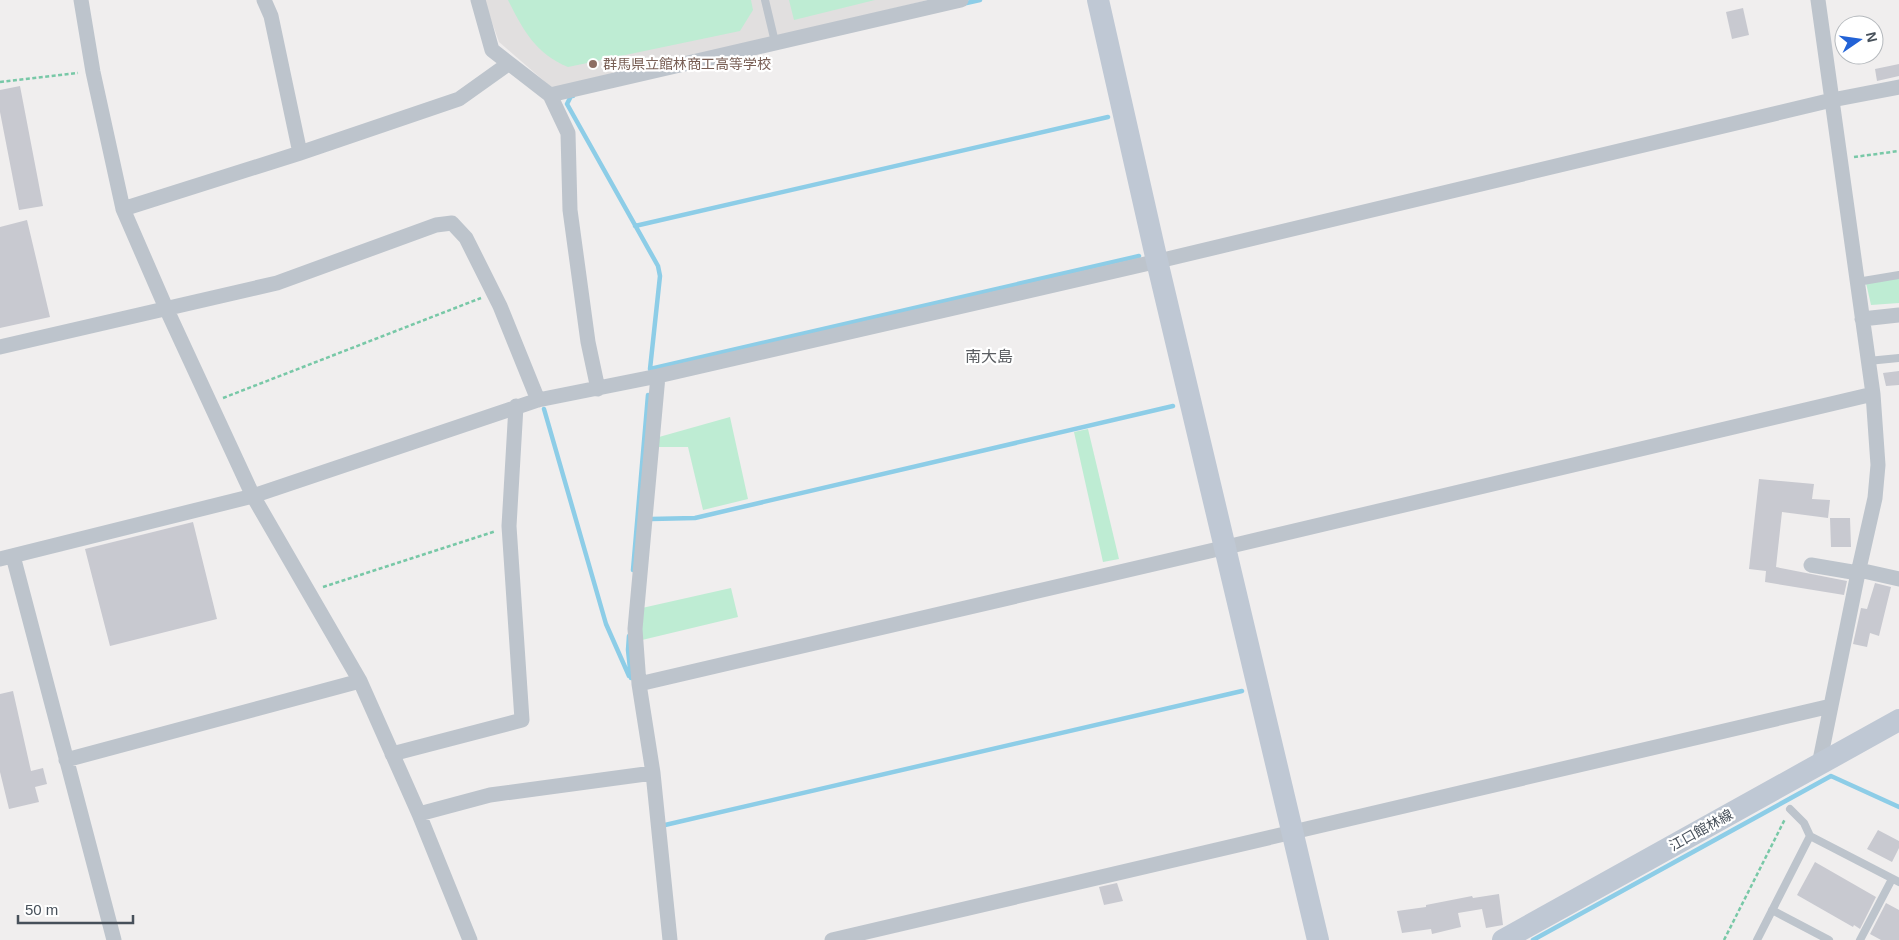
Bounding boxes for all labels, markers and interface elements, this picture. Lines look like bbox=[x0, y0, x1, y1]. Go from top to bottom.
north arrow bbox=[1834, 15, 1884, 65]
text: N bbox=[1863, 30, 1881, 44]
place label: 群馬県立館林商工高等学校 bbox=[603, 56, 771, 72]
marker: 群馬県立館林商工高等学校 bbox=[587, 58, 599, 70]
district label: 南大島 bbox=[965, 348, 1013, 365]
street label: 江口館林線 bbox=[1667, 806, 1735, 854]
scale bar bbox=[18, 892, 132, 924]
text: 50 m bbox=[25, 901, 58, 918]

